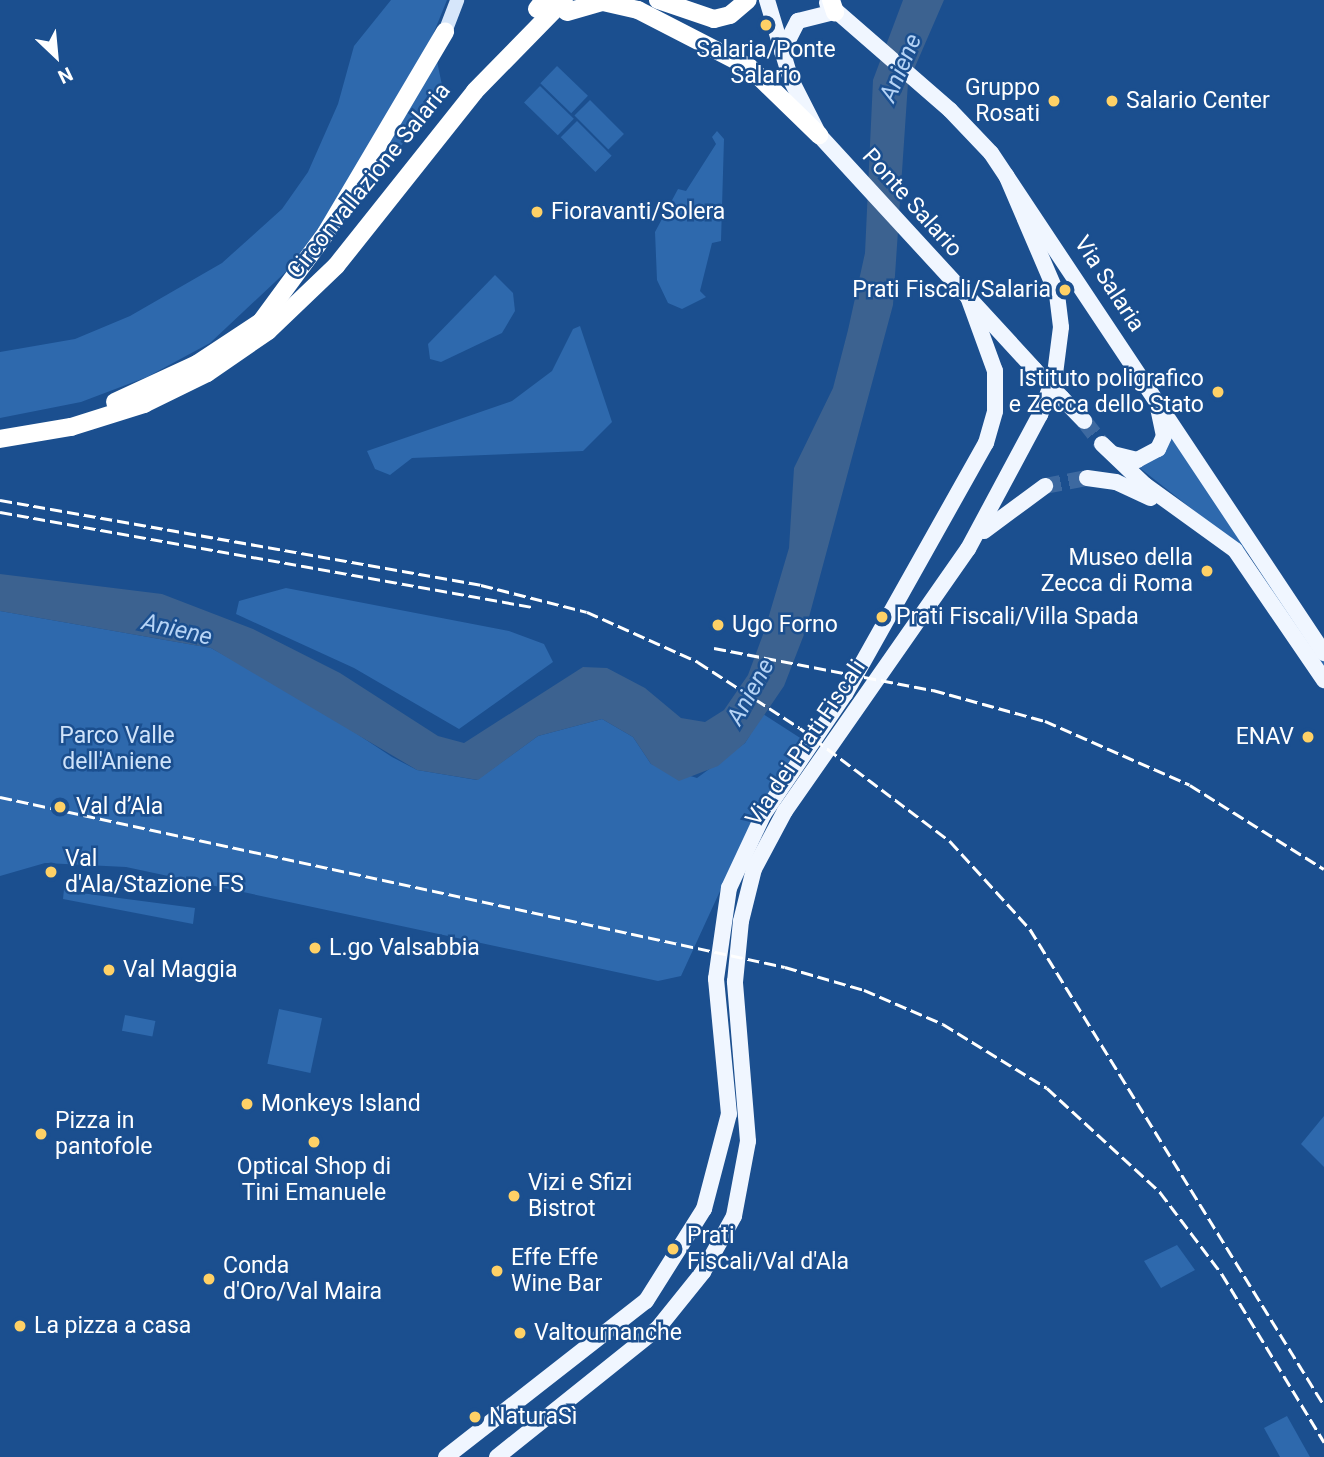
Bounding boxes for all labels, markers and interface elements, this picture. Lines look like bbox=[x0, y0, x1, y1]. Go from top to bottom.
marker: Salaria/Ponte Salario bbox=[758, 17, 774, 33]
north arrow bbox=[21, 21, 91, 91]
water label: Aniene bbox=[874, 30, 928, 106]
place label: Salaria/Ponte Salario bbox=[696, 36, 836, 90]
text: N bbox=[54, 62, 76, 89]
place label: Gruppo Rosati bbox=[965, 74, 1040, 128]
street label: Circonvallazione Salaria bbox=[281, 77, 457, 285]
place label: Salario Center bbox=[1126, 87, 1270, 115]
marker: Gruppo Rosati bbox=[1046, 93, 1062, 109]
marker: Salario Center bbox=[1104, 93, 1120, 109]
street label: Ponte Salario bbox=[856, 143, 968, 263]
place label: Fioravanti/Solera bbox=[551, 198, 725, 226]
marker: Fioravanti/Solera bbox=[529, 204, 545, 220]
street label: Via Salaria bbox=[1068, 231, 1150, 337]
place label: Prati Fiscali/Salaria bbox=[852, 276, 1051, 304]
marker: Prati Fiscali/Salaria bbox=[1057, 282, 1073, 298]
place label: Istituto poligrafico e Zecca dello Stato bbox=[1009, 365, 1204, 419]
marker: Istituto poligrafico e Zecca dello Stato bbox=[1210, 384, 1226, 400]
place label: Museo della Zecca di Roma bbox=[1041, 544, 1193, 598]
marker: Museo della Zecca di Roma bbox=[1199, 563, 1215, 579]
place label: Prati Fiscali/Villa Spada bbox=[896, 603, 1139, 631]
water label: Aniene bbox=[139, 608, 215, 652]
marker: Prati Fiscali/Villa Spada bbox=[874, 609, 890, 625]
place label: Ugo Forno bbox=[732, 611, 838, 639]
marker: Ugo Forno bbox=[710, 617, 726, 633]
water label: Aniene bbox=[721, 654, 781, 730]
street label: Via dei Prati Fiscali bbox=[740, 655, 872, 831]
park label: Parco Valle dell'Aniene bbox=[59, 722, 175, 776]
place label: ENAV bbox=[1236, 723, 1294, 751]
marker: ENAV bbox=[1300, 729, 1316, 745]
place label: Val d’Ala bbox=[76, 793, 163, 821]
marker: Val d’Ala bbox=[50, 797, 70, 817]
place label: Val d'Ala/Stazione FS bbox=[65, 845, 244, 899]
marker: Val d'Ala/Stazione FS bbox=[43, 864, 59, 880]
place label: L.go Valsabbia bbox=[329, 934, 480, 962]
marker: L.go Valsabbia bbox=[307, 940, 323, 956]
place label: Val Maggia bbox=[123, 956, 237, 984]
marker: Val Maggia bbox=[101, 962, 117, 978]
place label: Monkeys Island bbox=[261, 1090, 421, 1118]
marker: Monkeys Island bbox=[239, 1096, 255, 1112]
place label: Pizza in pantofole bbox=[55, 1107, 152, 1161]
marker: Pizza in pantofole bbox=[33, 1126, 49, 1142]
marker: Optical Shop di Tini Emanuele bbox=[306, 1134, 322, 1150]
place label: Optical Shop di Tini Emanuele bbox=[237, 1153, 391, 1207]
place label: Vizi e Sfizi Bistrot bbox=[528, 1169, 632, 1223]
marker: Vizi e Sfizi Bistrot bbox=[506, 1188, 522, 1204]
place label: Prati Fiscali/Val d'Ala bbox=[687, 1222, 849, 1276]
marker: Prati Fiscali/Val d'Ala bbox=[665, 1241, 681, 1257]
place label: Effe Effe Wine Bar bbox=[511, 1244, 602, 1298]
place label: Conda d'Oro/Val Maira bbox=[223, 1252, 382, 1306]
marker: Effe Effe Wine Bar bbox=[489, 1263, 505, 1279]
marker: Conda d'Oro/Val Maira bbox=[201, 1271, 217, 1287]
place label: La pizza a casa bbox=[34, 1312, 191, 1340]
marker: La pizza a casa bbox=[12, 1318, 28, 1334]
place label: Valtournanche bbox=[534, 1319, 682, 1347]
marker: Valtournanche bbox=[512, 1325, 528, 1341]
place label: NaturaSì bbox=[489, 1403, 577, 1431]
marker: NaturaSì bbox=[467, 1409, 483, 1425]

